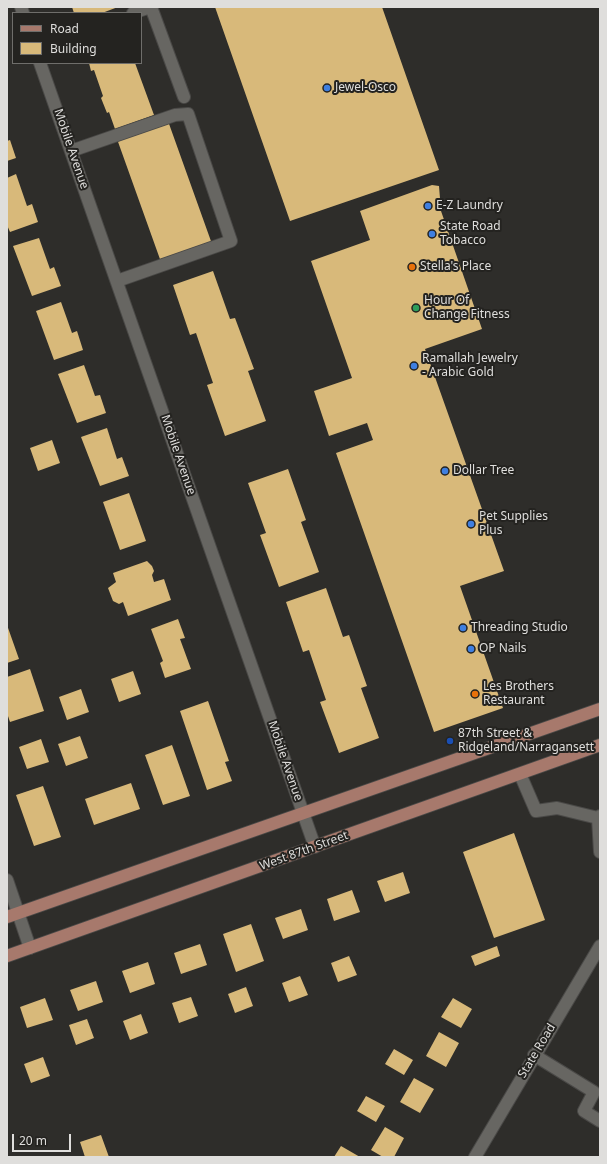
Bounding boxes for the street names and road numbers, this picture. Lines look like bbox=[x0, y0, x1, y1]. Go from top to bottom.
street label: Mobile Avenue bbox=[51, 107, 91, 191]
street label: Mobile Avenue bbox=[158, 413, 198, 497]
street label: Mobile Avenue bbox=[265, 719, 305, 803]
street label: West 87th Street bbox=[258, 828, 350, 874]
street label: State Road bbox=[515, 1021, 559, 1081]

